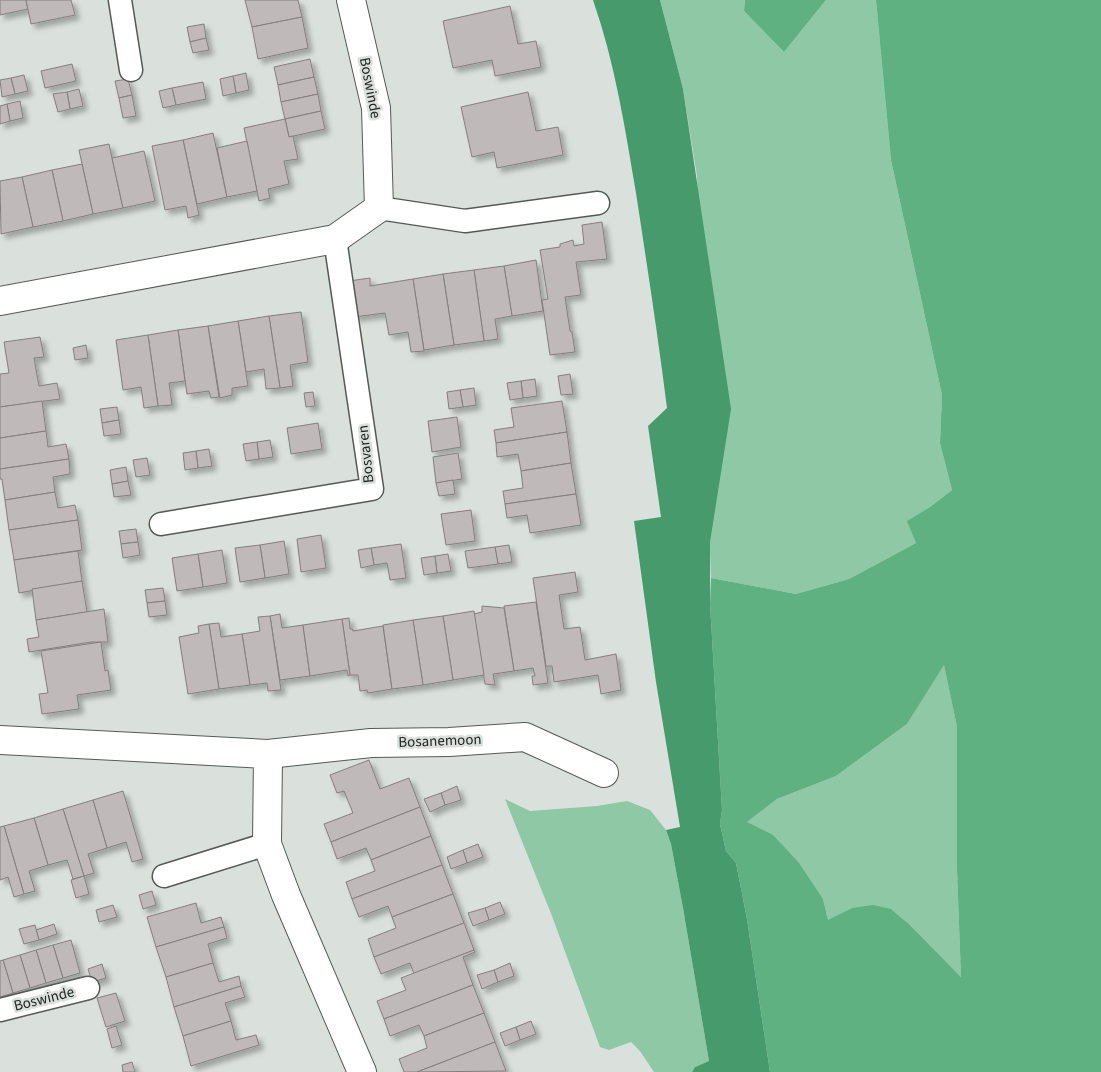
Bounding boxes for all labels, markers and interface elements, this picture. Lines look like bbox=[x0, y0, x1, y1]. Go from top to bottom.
street label: Boswinde bbox=[354, 56, 386, 120]
street label: Bosvaren bbox=[353, 424, 379, 484]
street label: Bosanemoon bbox=[398, 729, 482, 753]
street label: Boswinde bbox=[12, 981, 76, 1017]

